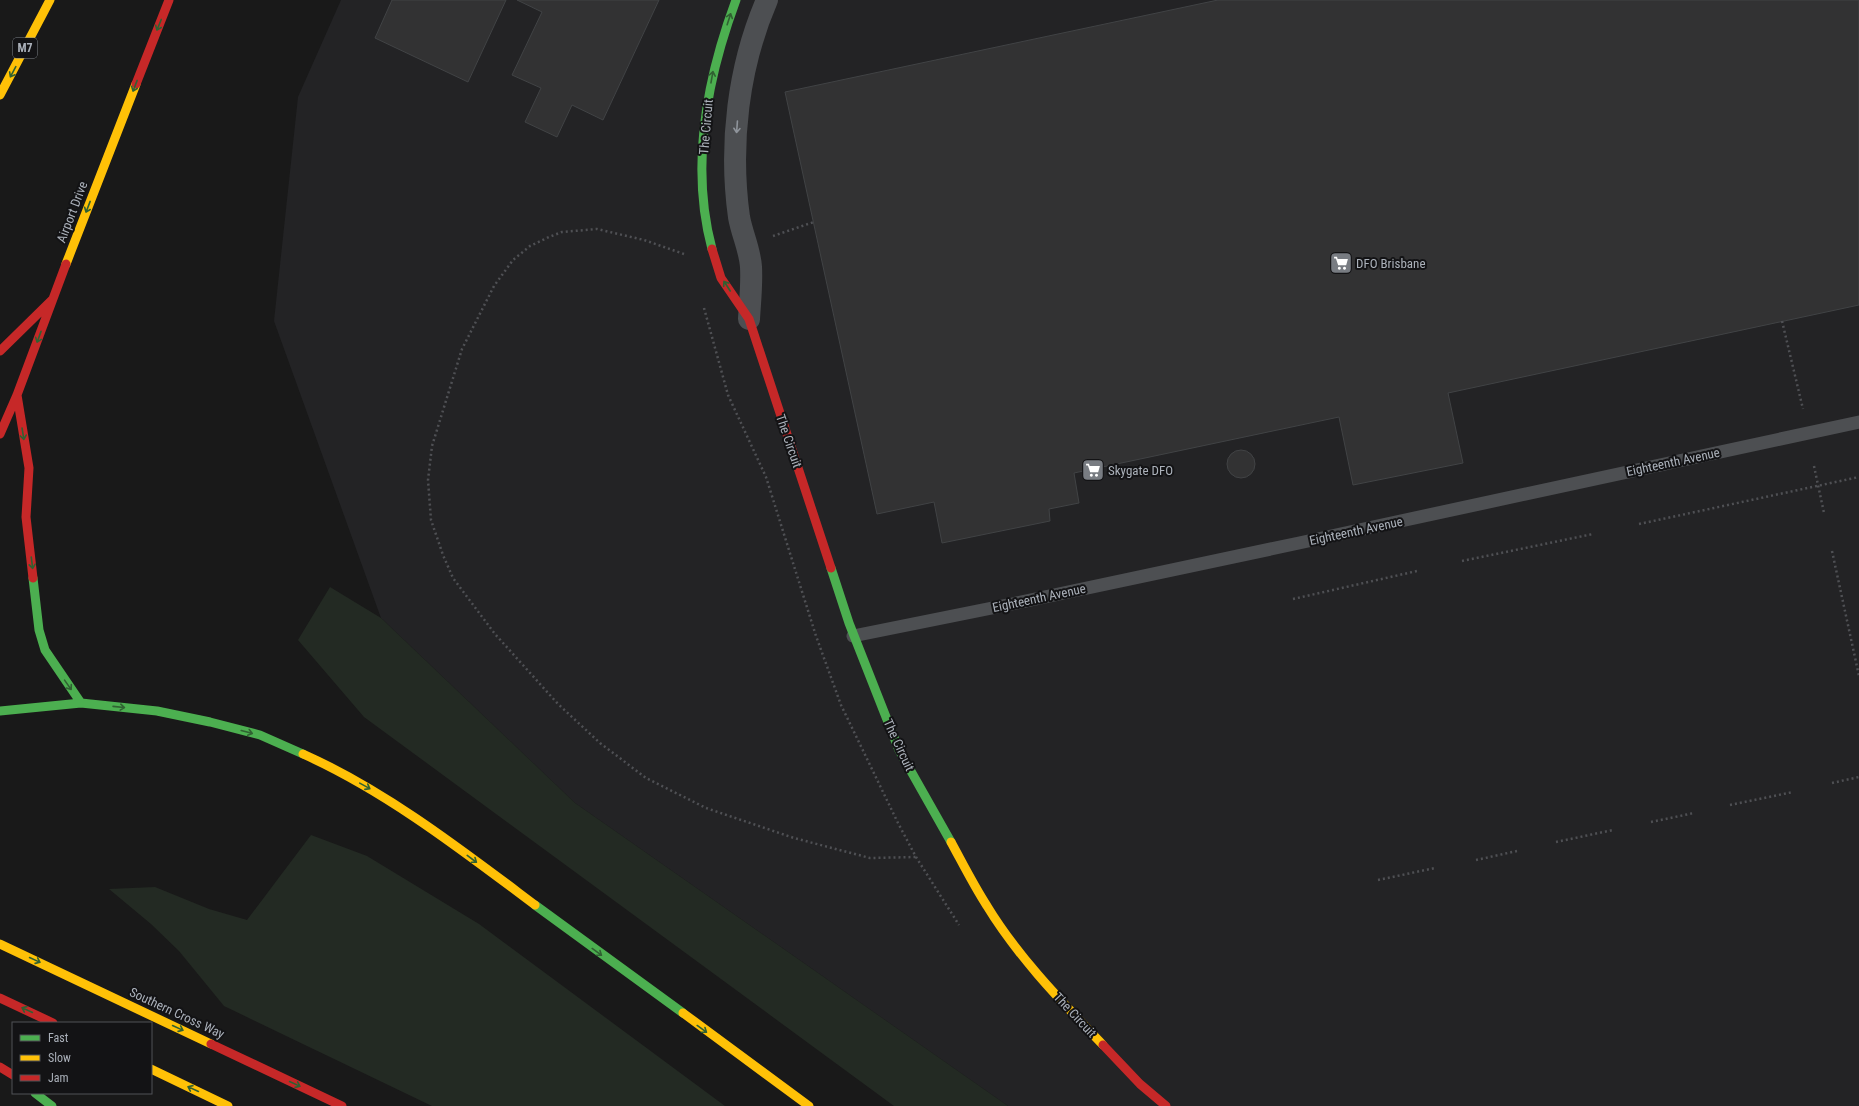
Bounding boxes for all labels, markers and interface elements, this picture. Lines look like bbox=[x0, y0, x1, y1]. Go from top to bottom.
one-way arrow bbox=[726, 12, 733, 25]
one-way arrow bbox=[154, 18, 162, 30]
road number: M7 bbox=[13, 38, 37, 58]
one-way arrow bbox=[8, 65, 16, 77]
one-way arrow bbox=[708, 71, 716, 84]
one-way arrow bbox=[130, 80, 138, 92]
street label: The Circuit bbox=[696, 99, 716, 155]
one-way arrow bbox=[733, 120, 740, 133]
street label: Airport Drive bbox=[53, 179, 91, 245]
one-way arrow bbox=[83, 201, 91, 213]
supermarket icon: DFO Brisbane bbox=[1328, 250, 1354, 276]
place label: DFO Brisbane bbox=[1356, 256, 1425, 271]
one-way arrow bbox=[723, 281, 732, 292]
one-way arrow bbox=[34, 330, 42, 342]
street label: The Circuit bbox=[773, 412, 805, 470]
one-way arrow bbox=[20, 427, 28, 440]
street label: Eighteenth Avenue bbox=[1625, 445, 1721, 479]
supermarket icon: Skygate DFO bbox=[1080, 457, 1106, 483]
place label: Skygate DFO bbox=[1108, 463, 1173, 478]
street label: Eighteenth Avenue bbox=[1308, 514, 1404, 548]
one-way arrow bbox=[28, 556, 36, 569]
street label: Eighteenth Avenue bbox=[991, 581, 1087, 615]
one-way arrow bbox=[64, 679, 72, 690]
one-way arrow bbox=[112, 703, 125, 711]
street label: The Circuit bbox=[880, 717, 918, 773]
one-way arrow bbox=[240, 729, 253, 736]
one-way arrow bbox=[358, 782, 370, 790]
one-way arrow bbox=[467, 854, 478, 863]
one-way arrow bbox=[592, 948, 603, 956]
one-way arrow bbox=[29, 957, 41, 964]
street label: Southern Cross Way bbox=[127, 984, 227, 1042]
street label: The Circuit bbox=[1051, 990, 1099, 1040]
one-way arrow bbox=[21, 1006, 33, 1013]
legend bbox=[12, 1022, 152, 1094]
one-way arrow bbox=[697, 1024, 708, 1033]
one-way arrow bbox=[172, 1025, 184, 1032]
text: Fast bbox=[48, 1031, 69, 1045]
text: Slow bbox=[48, 1051, 71, 1065]
text: Jam bbox=[48, 1071, 69, 1085]
one-way arrow bbox=[289, 1081, 301, 1088]
one-way arrow bbox=[188, 1085, 200, 1092]

